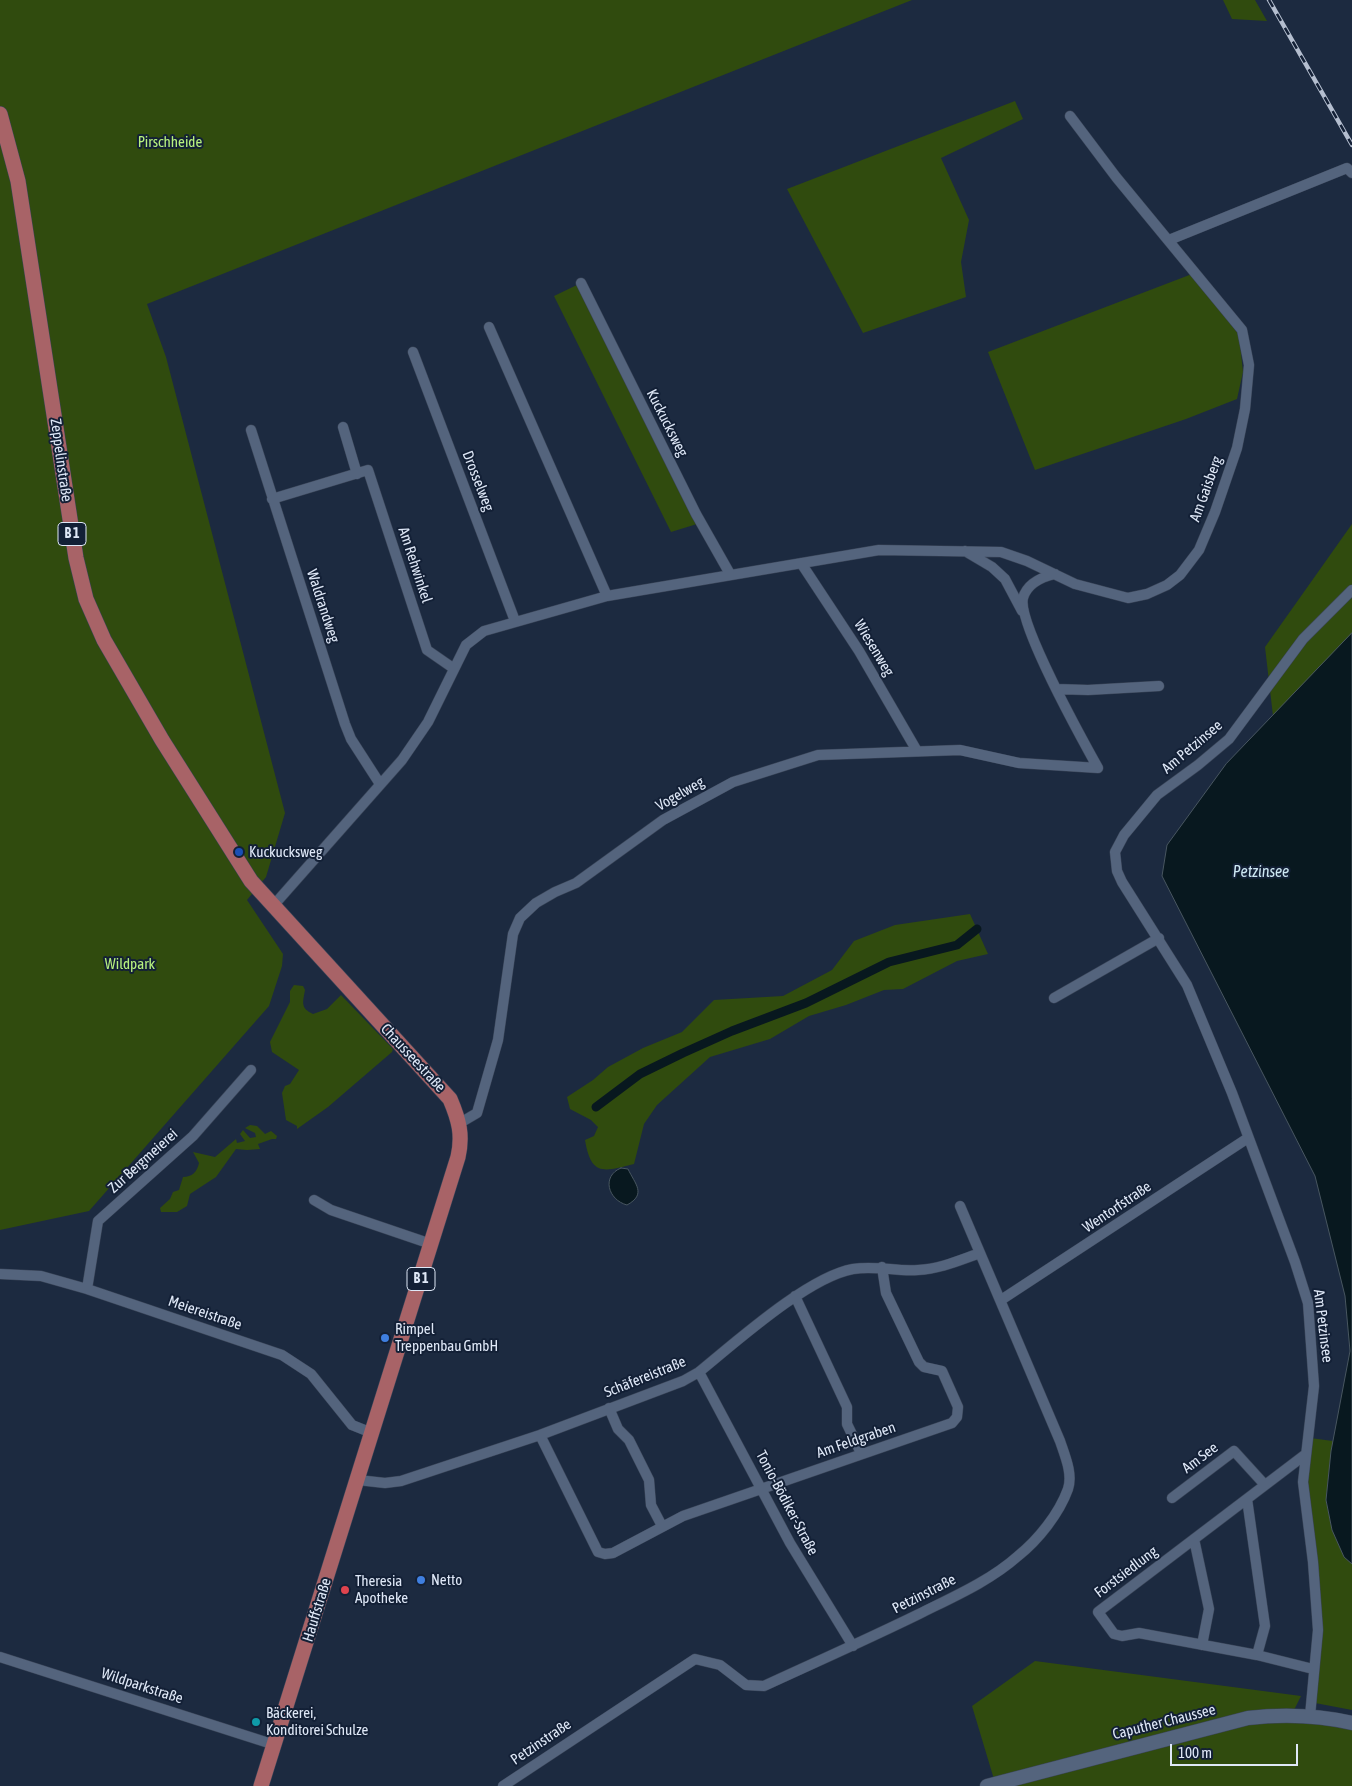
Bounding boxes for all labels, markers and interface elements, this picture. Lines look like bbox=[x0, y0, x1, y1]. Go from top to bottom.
park label: Pirschheide bbox=[138, 133, 202, 151]
street label: Kuckucksweg bbox=[642, 386, 692, 460]
street label: Zeppelinstraße bbox=[46, 417, 76, 503]
street label: Drosselweg bbox=[458, 448, 498, 514]
street label: Am Gaisberg bbox=[1186, 454, 1226, 524]
road number: B 1 bbox=[58, 522, 86, 546]
street label: Am Rehwinkel bbox=[394, 525, 436, 605]
street label: Waldrandweg bbox=[303, 567, 343, 645]
street label: Wiesenweg bbox=[850, 617, 898, 679]
street label: Am Petzinsee bbox=[1158, 716, 1226, 778]
street label: Vogelweg bbox=[653, 773, 707, 815]
place label: Kuckucksweg bbox=[249, 843, 322, 861]
marker: Kuckucksweg bbox=[233, 846, 245, 858]
water label: Petzinsee bbox=[1233, 862, 1289, 882]
park label: Wildpark bbox=[105, 955, 155, 973]
street label: Chausseestraße bbox=[377, 1020, 449, 1096]
street label: Zur Bergmeierei bbox=[105, 1125, 181, 1197]
street label: Wentorfstraße bbox=[1079, 1178, 1155, 1236]
road number: B 1 bbox=[407, 1268, 435, 1290]
street label: Am Petzinsee bbox=[1310, 1288, 1336, 1364]
street label: Meiereistraße bbox=[166, 1292, 244, 1334]
place label: Rimpel Treppenbau GmbH bbox=[395, 1320, 498, 1355]
marker: Rimpel Treppenbau GmbH bbox=[379, 1332, 391, 1344]
street label: Schäfereistraße bbox=[602, 1352, 688, 1402]
street label: Am Feldgraben bbox=[814, 1418, 898, 1462]
street label: Am See bbox=[1179, 1439, 1221, 1477]
street label: Tonio-Bödiker-Straße bbox=[752, 1448, 822, 1558]
street label: Forstsiedlung bbox=[1091, 1542, 1161, 1602]
street label: Petzinstraße bbox=[889, 1570, 959, 1618]
place label: Netto bbox=[431, 1571, 462, 1589]
place label: Theresia Apotheke bbox=[355, 1572, 408, 1607]
marker: Netto bbox=[415, 1574, 427, 1586]
street label: Hauffstraße bbox=[299, 1576, 335, 1644]
marker: Theresia Apotheke bbox=[339, 1584, 351, 1596]
street label: Wildparkstraße bbox=[99, 1664, 185, 1708]
street label: Caputher Chaussee bbox=[1111, 1701, 1217, 1743]
place label: Bäckerei, Konditorei Schulze bbox=[266, 1704, 368, 1739]
street label: Petzinstraße bbox=[507, 1715, 575, 1769]
marker: Bäckerei, Konditorei Schulze bbox=[250, 1716, 262, 1728]
scale bar bbox=[1172, 1734, 1300, 1766]
text: 100 m bbox=[1178, 1744, 1212, 1761]

